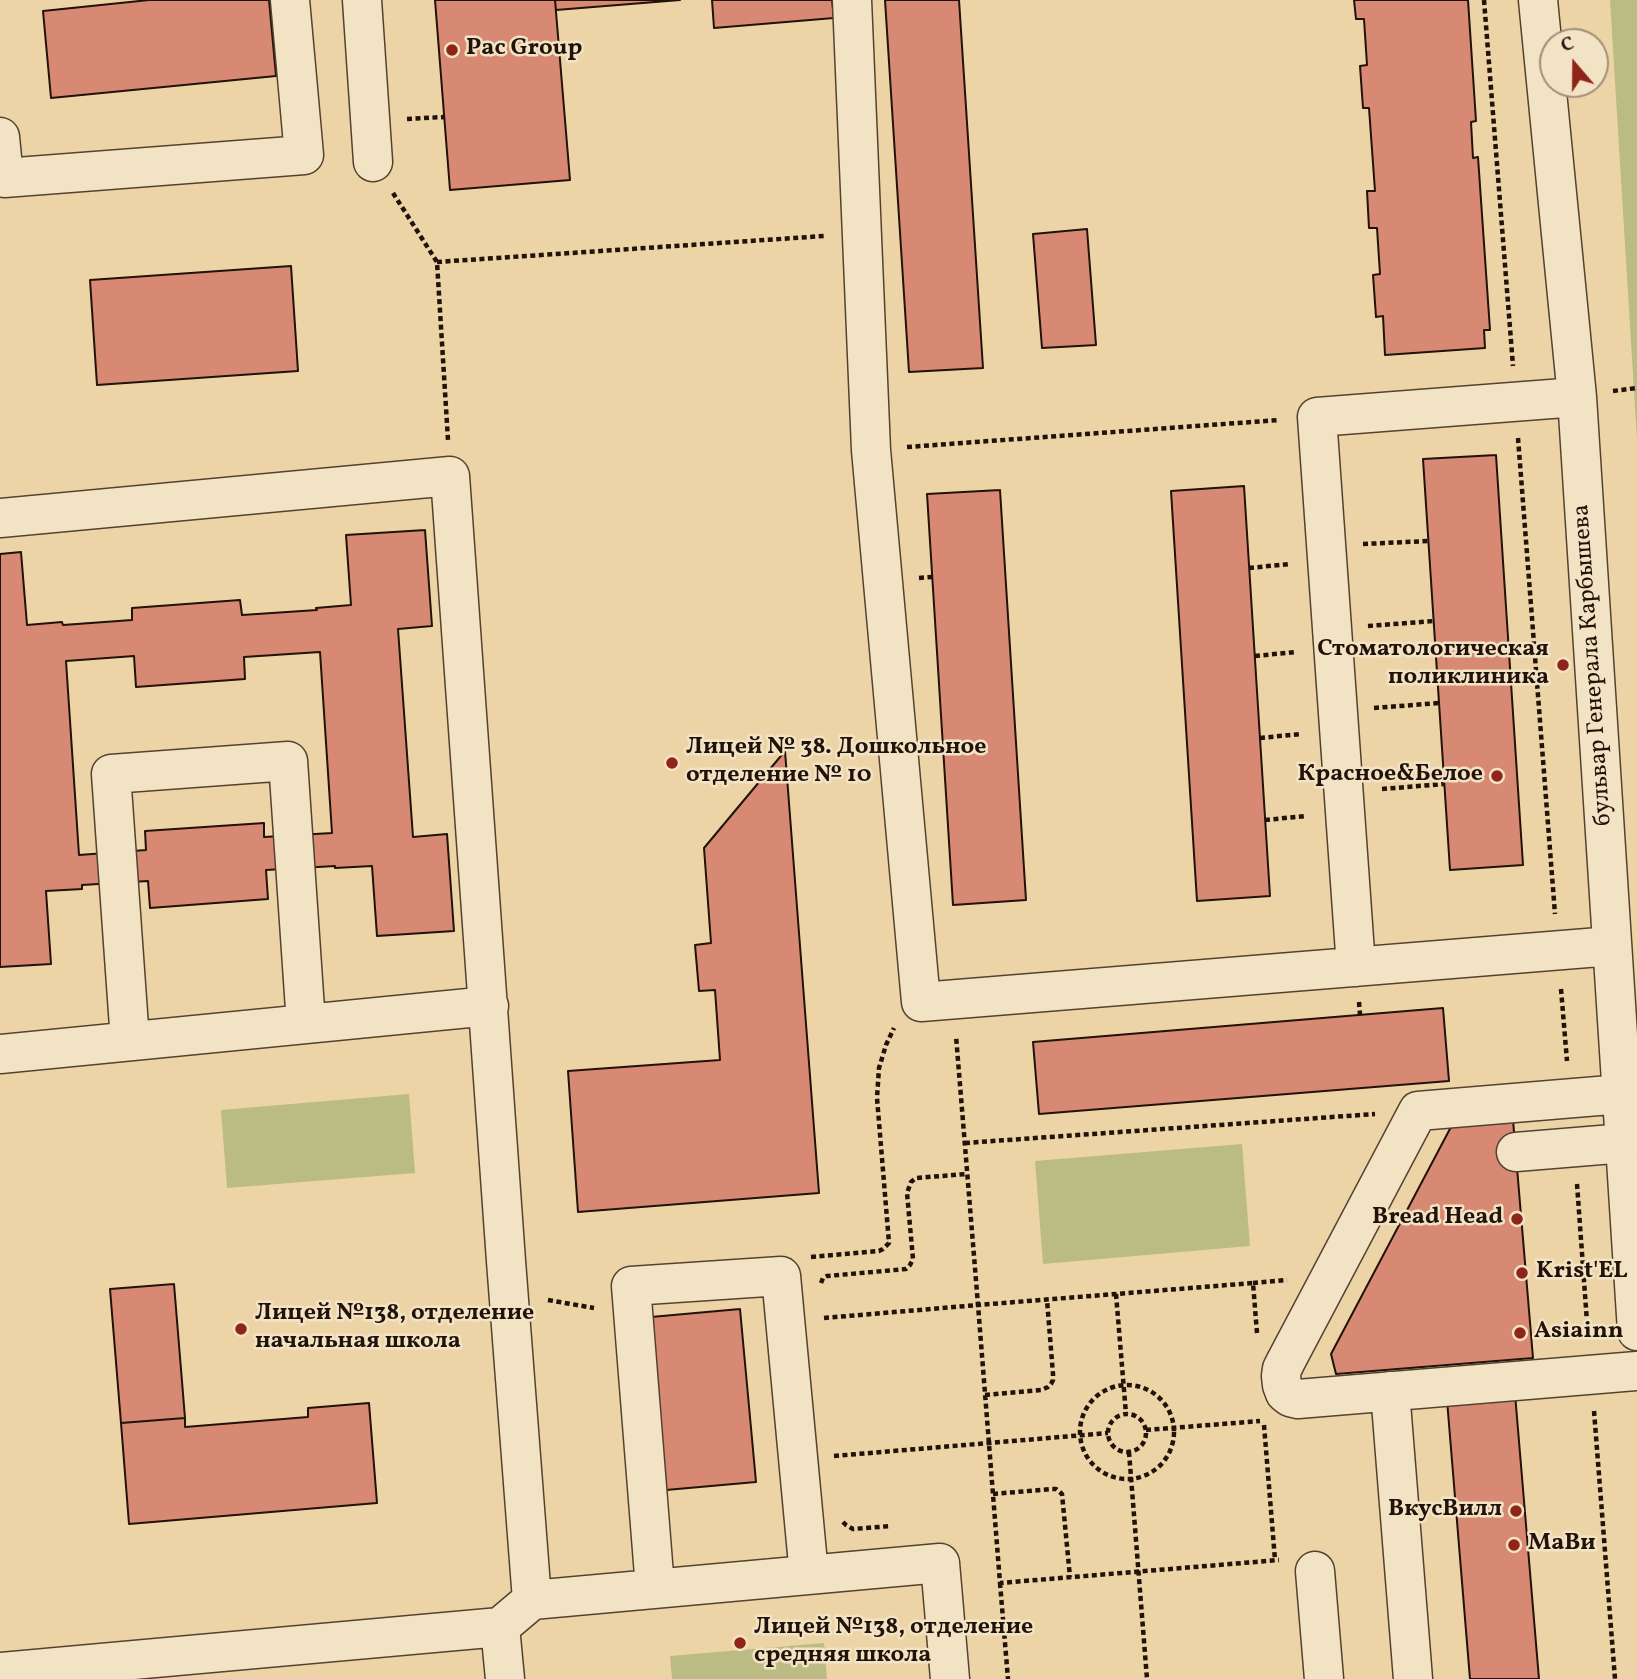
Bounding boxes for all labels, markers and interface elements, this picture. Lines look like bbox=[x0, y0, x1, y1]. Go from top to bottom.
north arrow bbox=[1539, 28, 1609, 98]
text: С bbox=[1557, 31, 1578, 59]
place label: Pac Group bbox=[466, 36, 582, 64]
marker: Pac Group bbox=[444, 42, 460, 58]
street label: бульвар Генерала Карбышева bbox=[1568, 503, 1620, 827]
place label: Стоматологическая поликлиника bbox=[1317, 637, 1549, 693]
marker: Стоматологическая поликлиника bbox=[1555, 657, 1571, 673]
place label: Лицей № 38. Дошкольное отделение № 10 bbox=[686, 735, 987, 791]
marker: Лицей № 38. Дошкольное отделение № 10 bbox=[664, 755, 680, 771]
place label: Красное&Белое bbox=[1298, 762, 1483, 790]
marker: Красное&Белое bbox=[1489, 768, 1505, 784]
place label: Bread Head bbox=[1372, 1205, 1503, 1233]
marker: Bread Head bbox=[1509, 1211, 1525, 1227]
place label: Krist'EL bbox=[1536, 1259, 1628, 1287]
marker: Krist'EL bbox=[1514, 1265, 1530, 1281]
place label: Лицей №138, отделение начальная школа bbox=[255, 1301, 534, 1357]
place label: Asiainn bbox=[1534, 1319, 1624, 1347]
marker: Лицей №138, отделение начальная школа bbox=[233, 1321, 249, 1337]
marker: Asiainn bbox=[1512, 1325, 1528, 1341]
place label: ВкусВилл bbox=[1388, 1497, 1502, 1525]
marker: ВкусВилл bbox=[1508, 1503, 1524, 1519]
place label: МаВи bbox=[1528, 1531, 1596, 1559]
marker: МаВи bbox=[1506, 1537, 1522, 1553]
place label: Лицей №138, отделение средняя школа bbox=[754, 1615, 1033, 1671]
marker: Лицей №138, отделение средняя школа bbox=[732, 1635, 748, 1651]

